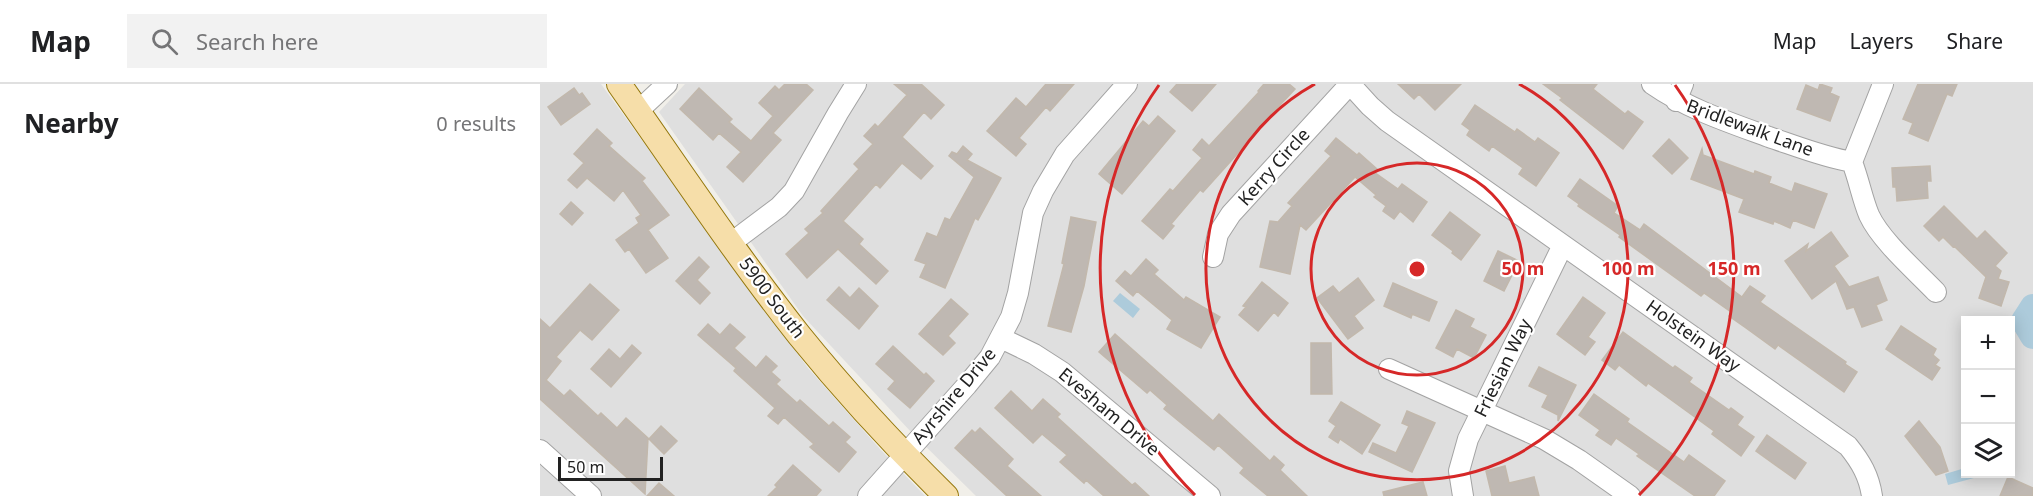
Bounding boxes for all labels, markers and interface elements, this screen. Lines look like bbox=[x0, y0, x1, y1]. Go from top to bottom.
search box bbox=[127, 14, 547, 68]
text: Map bbox=[30, 22, 91, 60]
icon: search bbox=[148, 25, 181, 58]
text: Search here bbox=[196, 26, 318, 56]
text: Map bbox=[1773, 27, 1817, 55]
text: Layers bbox=[1850, 27, 1914, 55]
text: Share bbox=[1947, 27, 2003, 55]
street label: Bridlewalk Lane bbox=[1684, 93, 1817, 161]
text: Nearby bbox=[24, 105, 119, 141]
text: 0 results bbox=[436, 110, 516, 137]
street label: Kerry Circle bbox=[1232, 122, 1314, 210]
street label: 5900 South bbox=[735, 252, 811, 343]
text: 50 m bbox=[1502, 256, 1544, 280]
text: 100 m bbox=[1601, 256, 1655, 280]
text: 150 m bbox=[1707, 256, 1761, 280]
centre of rings bbox=[1407, 259, 1427, 279]
street label: Holstein Way bbox=[1642, 294, 1746, 377]
street label: Friesian Way bbox=[1468, 314, 1537, 421]
map controls bbox=[1961, 316, 2015, 478]
button: + bbox=[1961, 316, 2015, 370]
street label: Ayrshire Drive bbox=[906, 342, 1001, 449]
street label: Evesham Drive bbox=[1054, 362, 1165, 461]
button: − bbox=[1961, 370, 2015, 424]
button: layers bbox=[1961, 424, 2015, 478]
scale bar bbox=[558, 454, 663, 482]
text: 50 m bbox=[567, 456, 604, 478]

